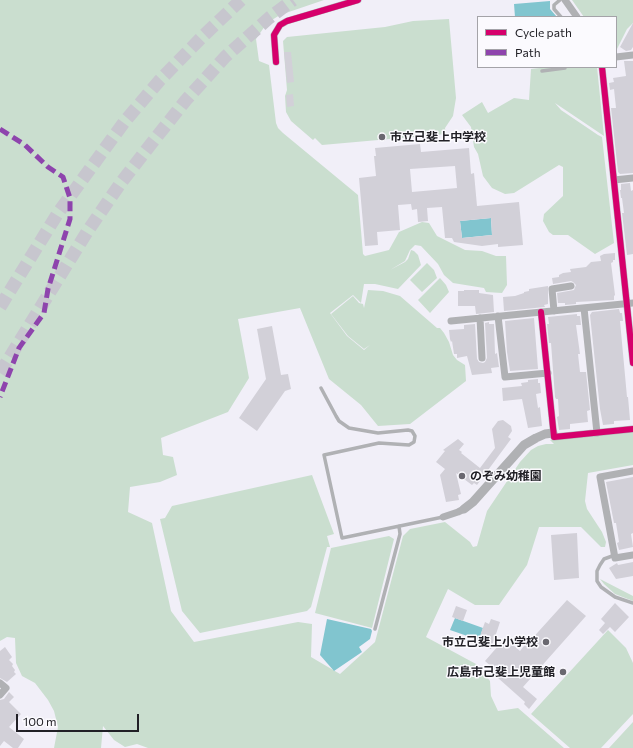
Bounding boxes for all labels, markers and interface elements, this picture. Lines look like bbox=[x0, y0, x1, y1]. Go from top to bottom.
legend bbox=[477, 16, 617, 68]
text: Cycle path bbox=[515, 25, 572, 39]
text: Path bbox=[515, 45, 541, 59]
place label: 市立己斐上中学校 bbox=[390, 130, 486, 144]
marker: 市立己斐上中学校 bbox=[377, 132, 387, 142]
place label: のぞみ幼稚園 bbox=[470, 469, 542, 483]
marker: のぞみ幼稚園 bbox=[457, 471, 467, 481]
place label: 市立己斐上小学校 bbox=[442, 635, 538, 649]
marker: 市立己斐上小学校 bbox=[541, 637, 551, 647]
place label: 広島市己斐上児童館 bbox=[447, 665, 555, 679]
marker: 広島市己斐上児童館 bbox=[558, 667, 568, 677]
scale bar bbox=[18, 706, 141, 732]
text: 100 m bbox=[23, 714, 57, 728]

